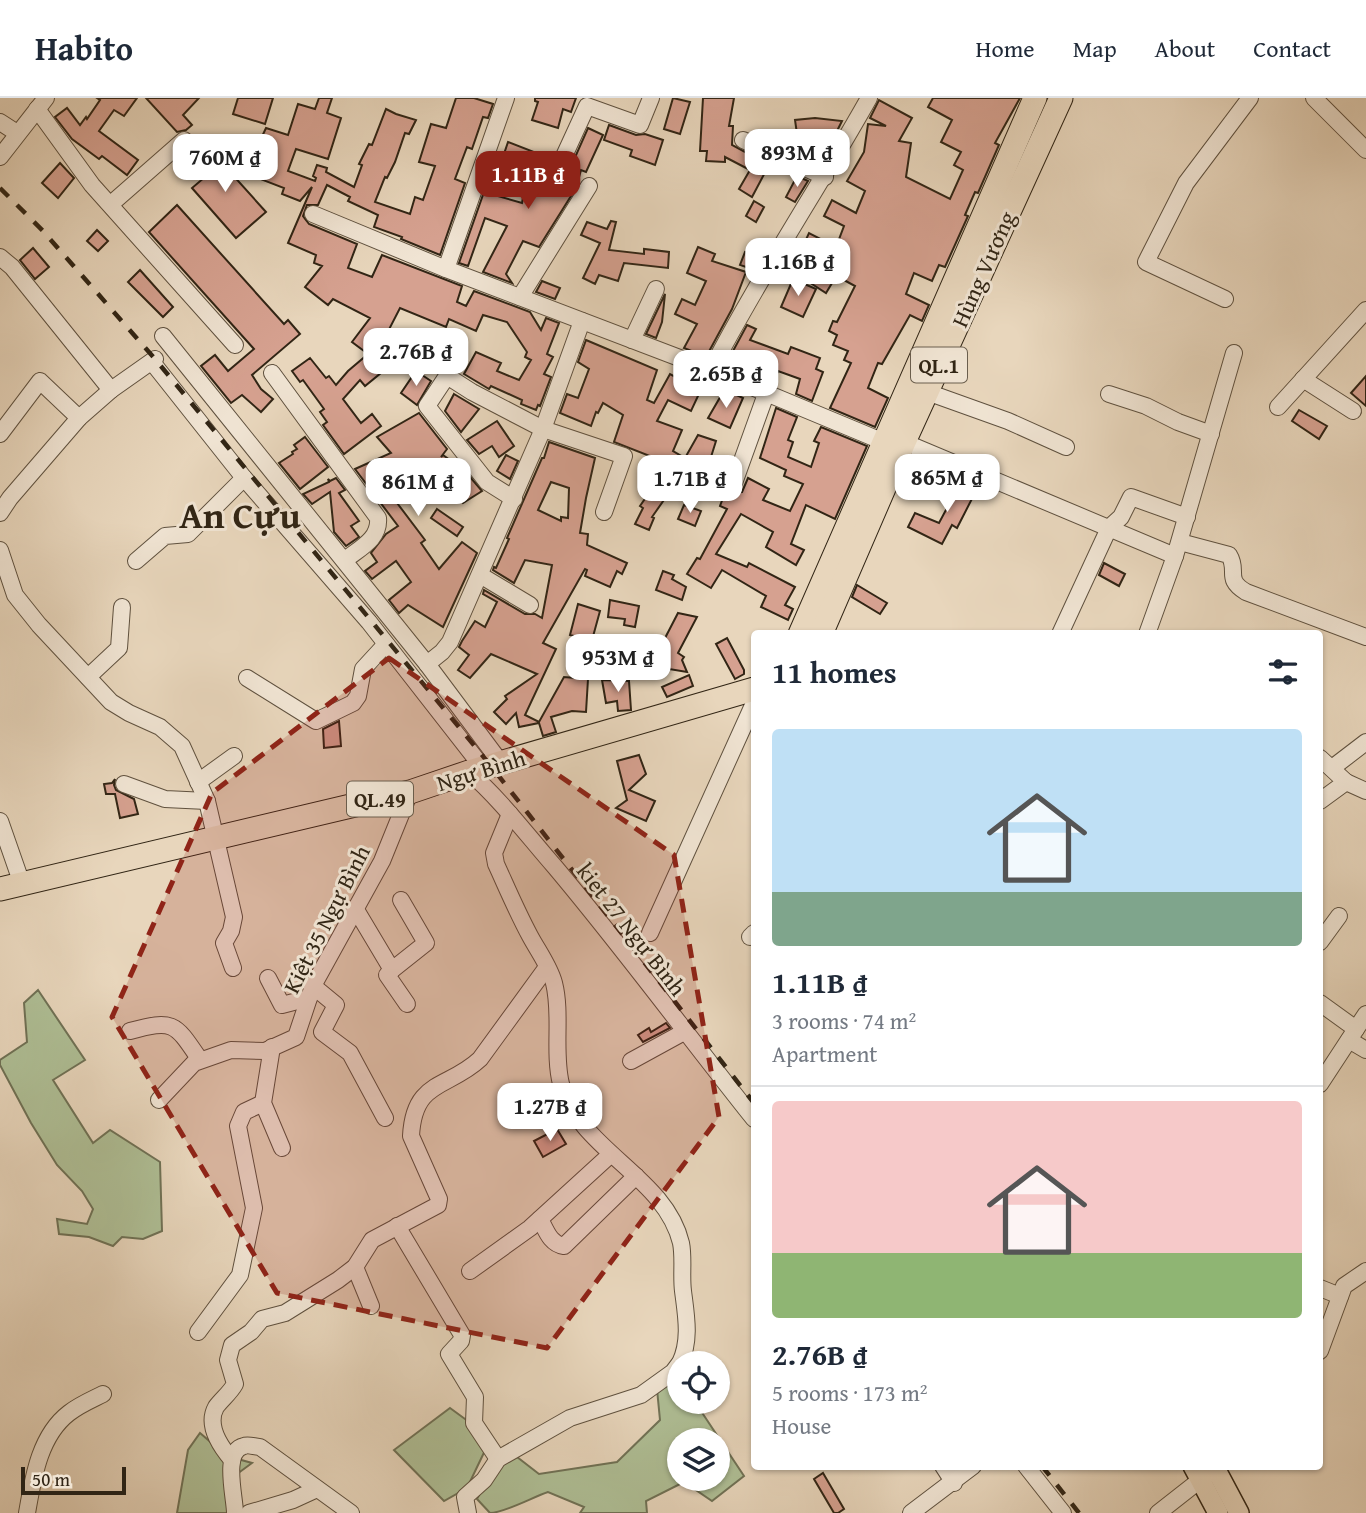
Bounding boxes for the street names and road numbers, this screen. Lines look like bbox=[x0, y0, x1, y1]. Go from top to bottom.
street label: Hùng Vương bbox=[943, 205, 1023, 332]
road number: QL.1 bbox=[911, 348, 967, 382]
street label: Ngự Bình bbox=[432, 741, 530, 799]
road number: QL.49 bbox=[347, 782, 413, 816]
street label: Kiệt 35 Ngự Bình bbox=[274, 839, 378, 999]
street label: kiet 27 Ngự Bình bbox=[569, 855, 695, 1003]

